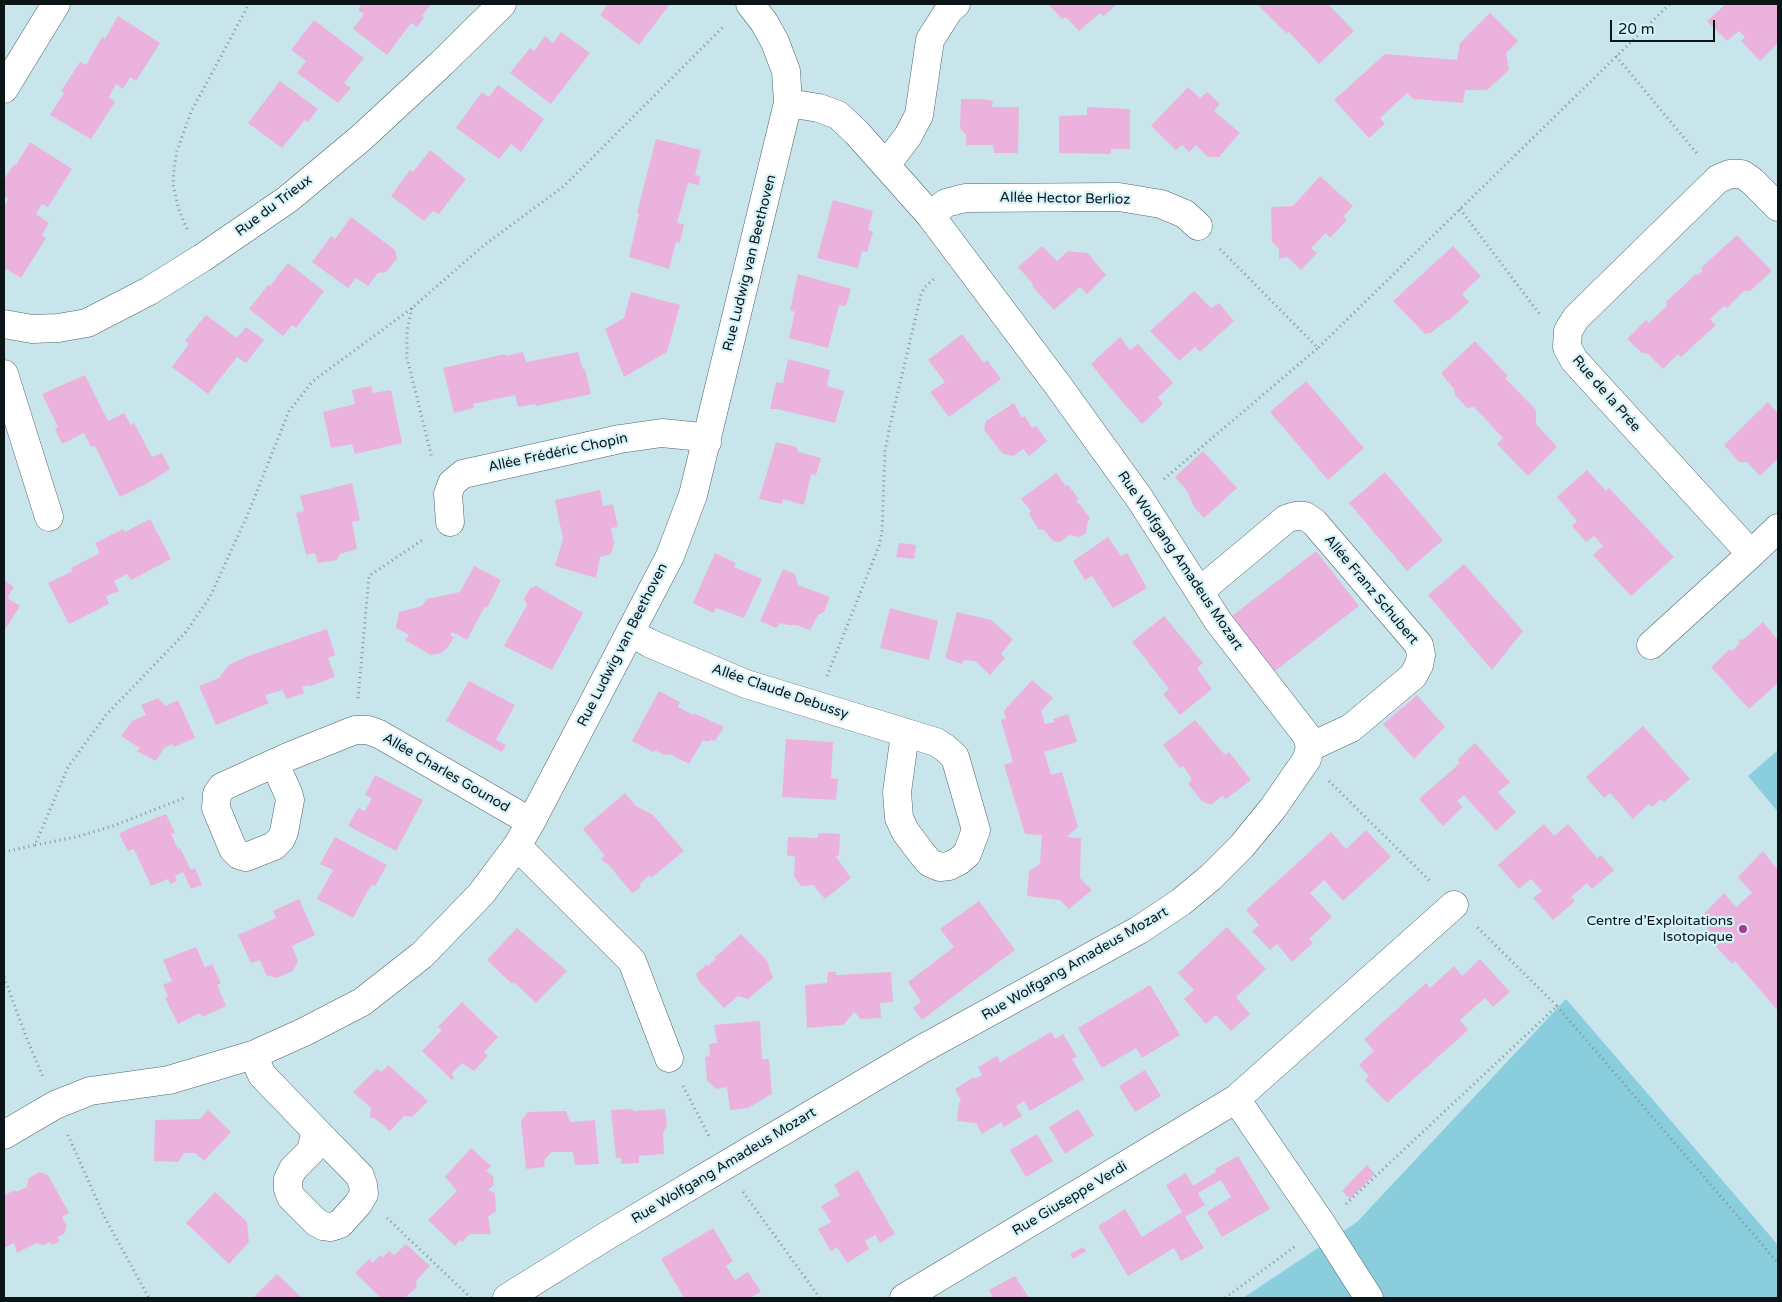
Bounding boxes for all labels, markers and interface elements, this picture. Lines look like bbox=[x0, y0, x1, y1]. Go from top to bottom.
scale bar bbox=[1612, 10, 1717, 42]
text: 20 m bbox=[1618, 20, 1655, 38]
street label: Rue du Trieux bbox=[232, 172, 316, 240]
street label: Rue Ludwig van Beethoven bbox=[720, 173, 780, 353]
street label: Allée Hector Berlioz bbox=[1000, 189, 1130, 209]
street label: Rue de la Prée bbox=[1568, 352, 1644, 436]
street label: Allée Frédéric Chopin bbox=[487, 430, 629, 476]
street label: Rue Wolfgang Amadeus Mozart bbox=[1114, 468, 1246, 654]
street label: Allée Franz Schubert bbox=[1320, 532, 1422, 648]
street label: Rue Ludwig van Beethoven bbox=[574, 560, 672, 730]
street label: Allée Claude Debussy bbox=[710, 661, 850, 723]
street label: Allée Charles Gounod bbox=[380, 730, 512, 816]
street label: Rue Wolfgang Amadeus Mozart bbox=[979, 904, 1171, 1024]
place label: Centre d’Exploitations Isotopique bbox=[1587, 913, 1733, 946]
marker: Centre d’Exploitations Isotopique bbox=[1737, 923, 1749, 935]
street label: Rue Wolfgang Amadeus Mozart bbox=[629, 1104, 819, 1228]
street label: Rue Giuseppe Verdi bbox=[1010, 1158, 1130, 1240]

